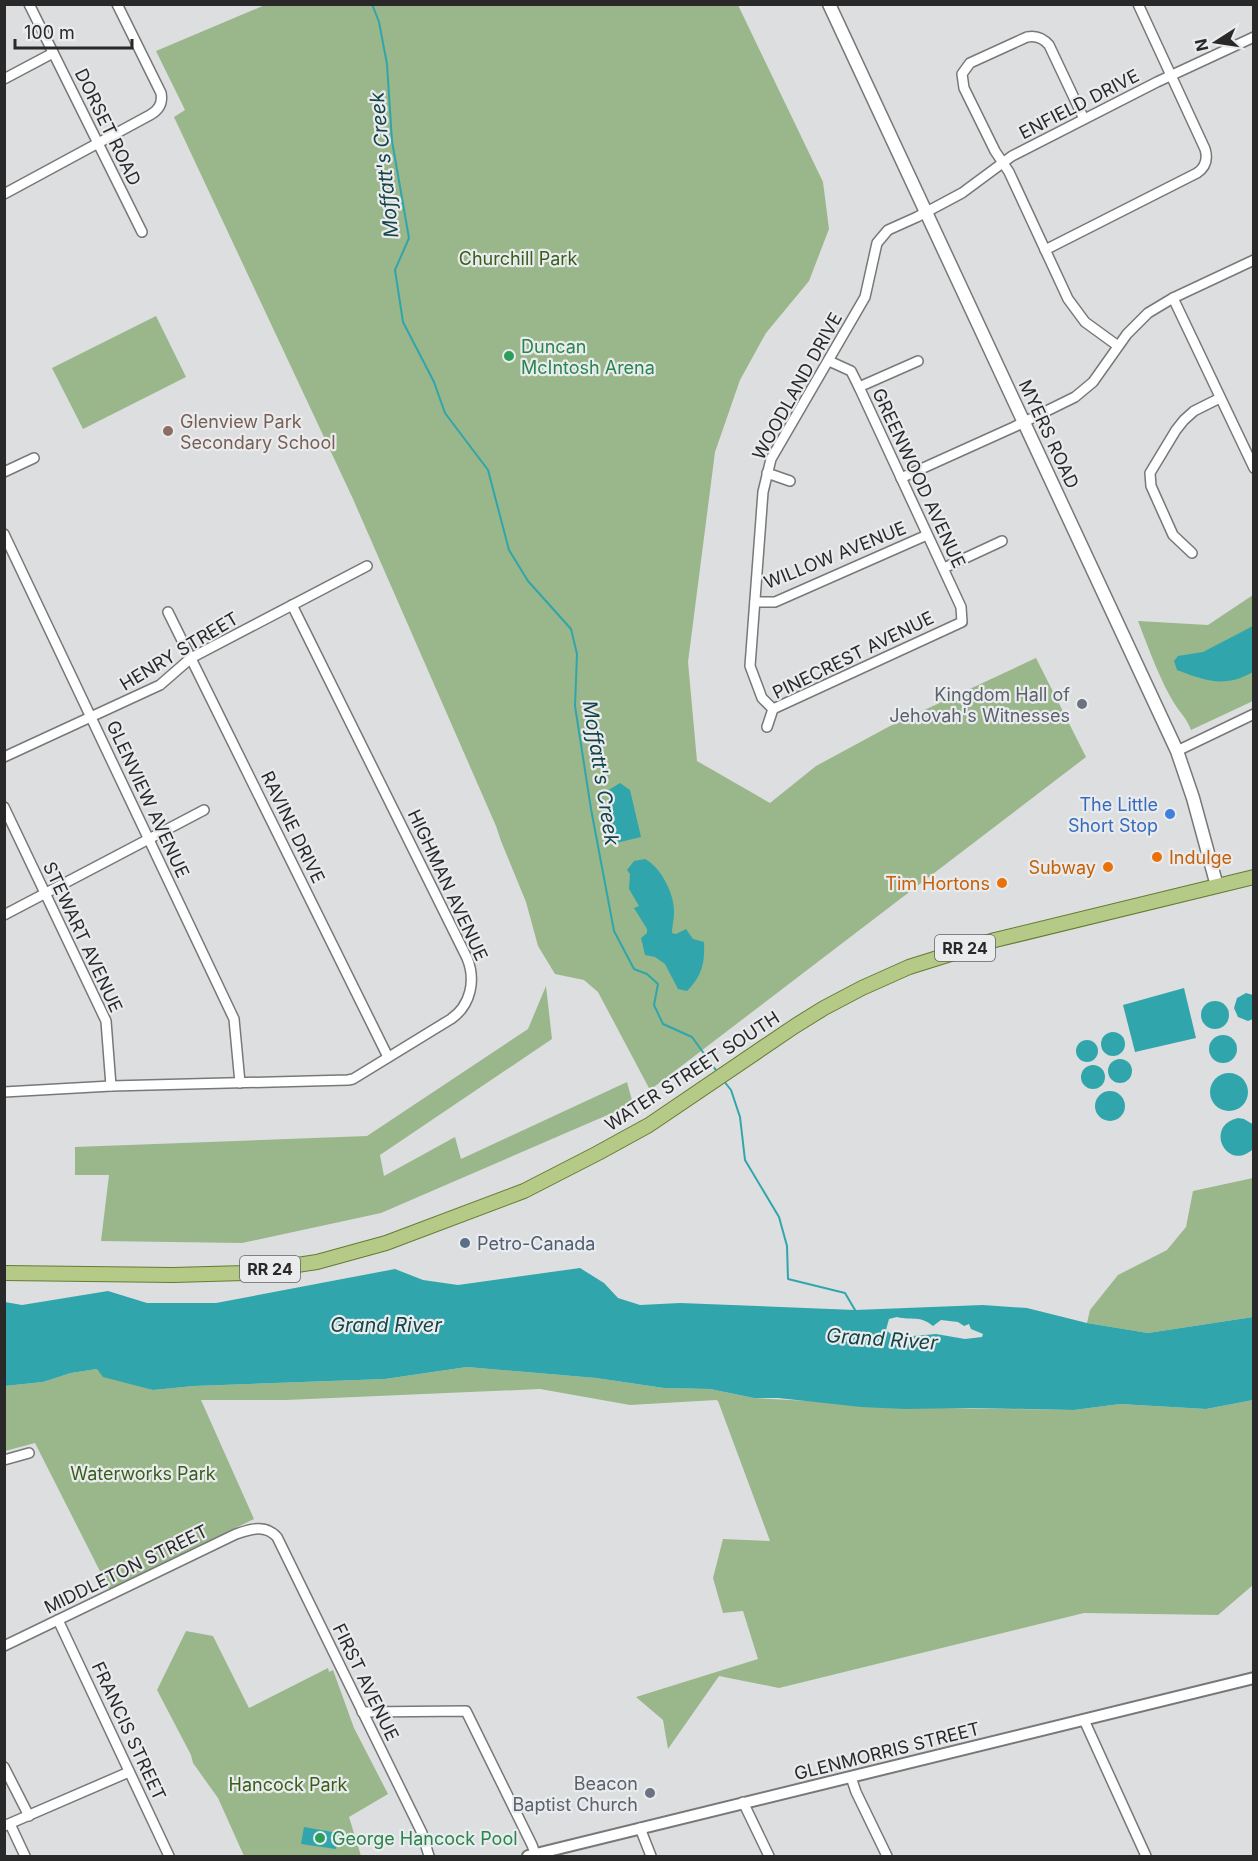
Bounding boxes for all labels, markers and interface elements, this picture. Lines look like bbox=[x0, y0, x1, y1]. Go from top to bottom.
scale bar bbox=[15, 12, 132, 50]
north arrow bbox=[1186, 12, 1246, 72]
text: 100 m bbox=[24, 22, 75, 43]
text: N bbox=[1190, 37, 1212, 53]
street label: DORSET ROAD bbox=[71, 65, 145, 189]
street label: ENFIELD DRIVE bbox=[1016, 65, 1142, 143]
water label: Moffatt's Creek bbox=[364, 90, 404, 239]
park label: Churchill Park bbox=[459, 248, 577, 269]
street label: WOODLAND DRIVE bbox=[748, 309, 846, 463]
place label: Duncan McIntosh Arena bbox=[521, 336, 655, 378]
marker: Duncan McIntosh Arena bbox=[502, 349, 516, 363]
street label: MYERS ROAD bbox=[1015, 376, 1083, 492]
street label: GREENWOOD AVENUE bbox=[868, 385, 970, 571]
place label: Glenview Park Secondary School bbox=[180, 411, 336, 453]
marker: Glenview Park Secondary School bbox=[161, 424, 175, 438]
street label: WILLOW AVENUE bbox=[761, 517, 909, 593]
street label: HENRY STREET bbox=[116, 607, 242, 695]
street label: PINECREST AVENUE bbox=[769, 607, 937, 703]
place label: Kingdom Hall of Jehovah's Witnesses bbox=[889, 684, 1070, 726]
marker: Kingdom Hall of Jehovah's Witnesses bbox=[1075, 697, 1089, 711]
water label: Moffatt's Creek bbox=[578, 699, 624, 848]
street label: GLENVIEW AVENUE bbox=[102, 717, 194, 881]
street label: RAVINE DRIVE bbox=[257, 768, 329, 886]
place label: The Little Short Stop bbox=[1068, 794, 1158, 836]
street label: HIGHMAN AVENUE bbox=[404, 806, 492, 964]
marker: The Little Short Stop bbox=[1163, 807, 1177, 821]
place label: Indulge bbox=[1169, 847, 1232, 868]
marker: Indulge bbox=[1150, 850, 1164, 864]
place label: Subway bbox=[1028, 857, 1096, 878]
street label: STEWART AVENUE bbox=[39, 858, 127, 1016]
marker: Subway bbox=[1101, 860, 1115, 874]
place label: Tim Hortons bbox=[885, 873, 990, 894]
marker: Tim Hortons bbox=[995, 876, 1009, 890]
road number: RR 24 bbox=[935, 935, 995, 961]
street label: WATER STREET SOUTH bbox=[601, 1007, 783, 1135]
place label: Petro-Canada bbox=[477, 1233, 595, 1254]
marker: Petro-Canada bbox=[458, 1236, 472, 1250]
road number: RR 24 bbox=[240, 1256, 300, 1282]
water label: Grand River bbox=[330, 1313, 442, 1337]
water label: Grand River bbox=[825, 1323, 939, 1355]
park label: Waterworks Park bbox=[70, 1463, 216, 1484]
street label: MIDDLETON STREET bbox=[41, 1520, 211, 1618]
street label: FIRST AVENUE bbox=[329, 1620, 403, 1744]
street label: FRANCIS STREET bbox=[88, 1658, 170, 1804]
street label: GLENMORRIS STREET bbox=[792, 1718, 982, 1784]
place label: Beacon Baptist Church bbox=[513, 1773, 638, 1815]
park label: Hancock Park bbox=[229, 1774, 348, 1795]
marker: Beacon Baptist Church bbox=[643, 1786, 657, 1800]
place label: George Hancock Pool bbox=[332, 1828, 518, 1849]
marker: George Hancock Pool bbox=[313, 1831, 327, 1845]

